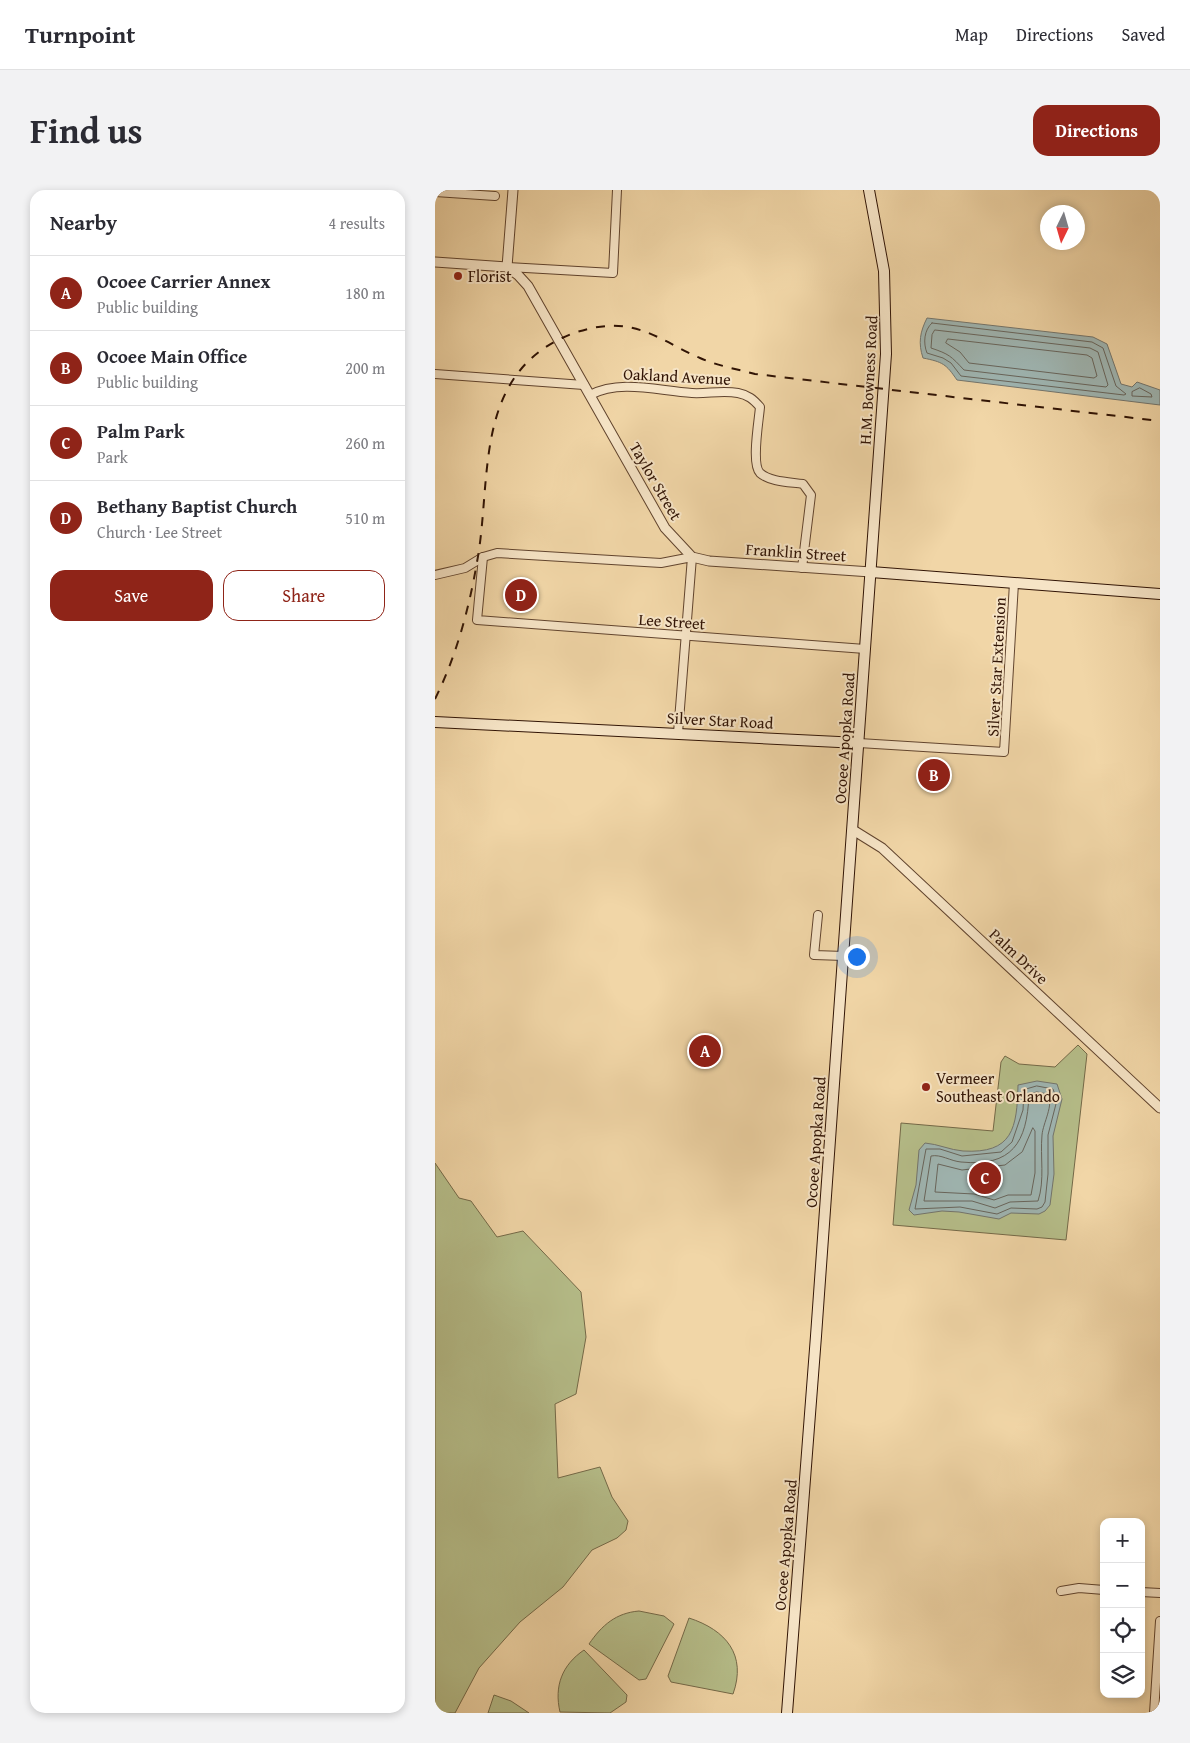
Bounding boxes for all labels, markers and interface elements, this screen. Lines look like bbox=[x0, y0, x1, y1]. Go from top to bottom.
text: Turnpoint bbox=[25, 17, 135, 52]
text: Map bbox=[955, 21, 988, 48]
text: Directions bbox=[1016, 21, 1093, 48]
text: Saved bbox=[1121, 21, 1165, 48]
text: Find us bbox=[30, 105, 143, 156]
button: Directions bbox=[1033, 105, 1160, 156]
north arrow bbox=[1040, 205, 1085, 250]
text: Nearby bbox=[50, 207, 117, 238]
text: 4 results bbox=[328, 211, 385, 235]
place label: Florist bbox=[468, 264, 512, 288]
text: Ocoee Carrier Annex bbox=[97, 267, 270, 295]
marker: Florist bbox=[452, 270, 464, 282]
text: A bbox=[61, 281, 71, 305]
text: 180 m bbox=[345, 281, 385, 305]
text: Public building bbox=[97, 295, 198, 319]
street label: H.M. Bowness Road bbox=[853, 314, 883, 445]
text: Ocoee Main Office bbox=[97, 342, 247, 370]
text: B bbox=[61, 356, 71, 380]
text: 200 m bbox=[345, 356, 385, 380]
street label: Oakland Avenue bbox=[623, 361, 731, 391]
text: Public building bbox=[97, 370, 198, 394]
text: Palm Park bbox=[97, 417, 184, 445]
text: C bbox=[61, 431, 71, 455]
text: 260 m bbox=[345, 431, 385, 455]
street label: Taylor Street bbox=[624, 437, 688, 525]
text: Park bbox=[97, 445, 128, 469]
text: Bethany Baptist Church bbox=[97, 492, 297, 520]
text: D bbox=[61, 506, 71, 530]
text: 510 m bbox=[345, 506, 385, 530]
text: Church · Lee Street bbox=[97, 520, 222, 544]
street label: Franklin Street bbox=[745, 537, 848, 568]
button: Save bbox=[50, 570, 213, 621]
button: Share bbox=[223, 570, 385, 621]
pin: D bbox=[505, 576, 537, 614]
street label: Silver Star Extension bbox=[980, 597, 1012, 737]
street label: Lee Street bbox=[638, 607, 707, 635]
street label: Ocoee Apopka Road bbox=[827, 671, 861, 804]
street label: Silver Star Road bbox=[666, 705, 774, 735]
pin: B bbox=[918, 756, 950, 794]
street label: Palm Drive bbox=[984, 922, 1054, 990]
your location bbox=[844, 944, 870, 970]
pin: A bbox=[689, 1032, 721, 1070]
place label: Vermeer Southeast Orlando bbox=[936, 1066, 1060, 1108]
street label: Ocoee Apopka Road bbox=[798, 1075, 832, 1208]
marker: Vermeer Southeast Orlando bbox=[920, 1081, 932, 1093]
pin: C bbox=[969, 1159, 1001, 1197]
street label: Ocoee Apopka Road bbox=[767, 1478, 803, 1611]
map controls bbox=[1100, 1518, 1145, 1698]
button: + bbox=[1100, 1518, 1145, 1563]
button: − bbox=[1100, 1563, 1145, 1608]
button: locate bbox=[1100, 1608, 1145, 1653]
button: layers bbox=[1100, 1653, 1145, 1698]

